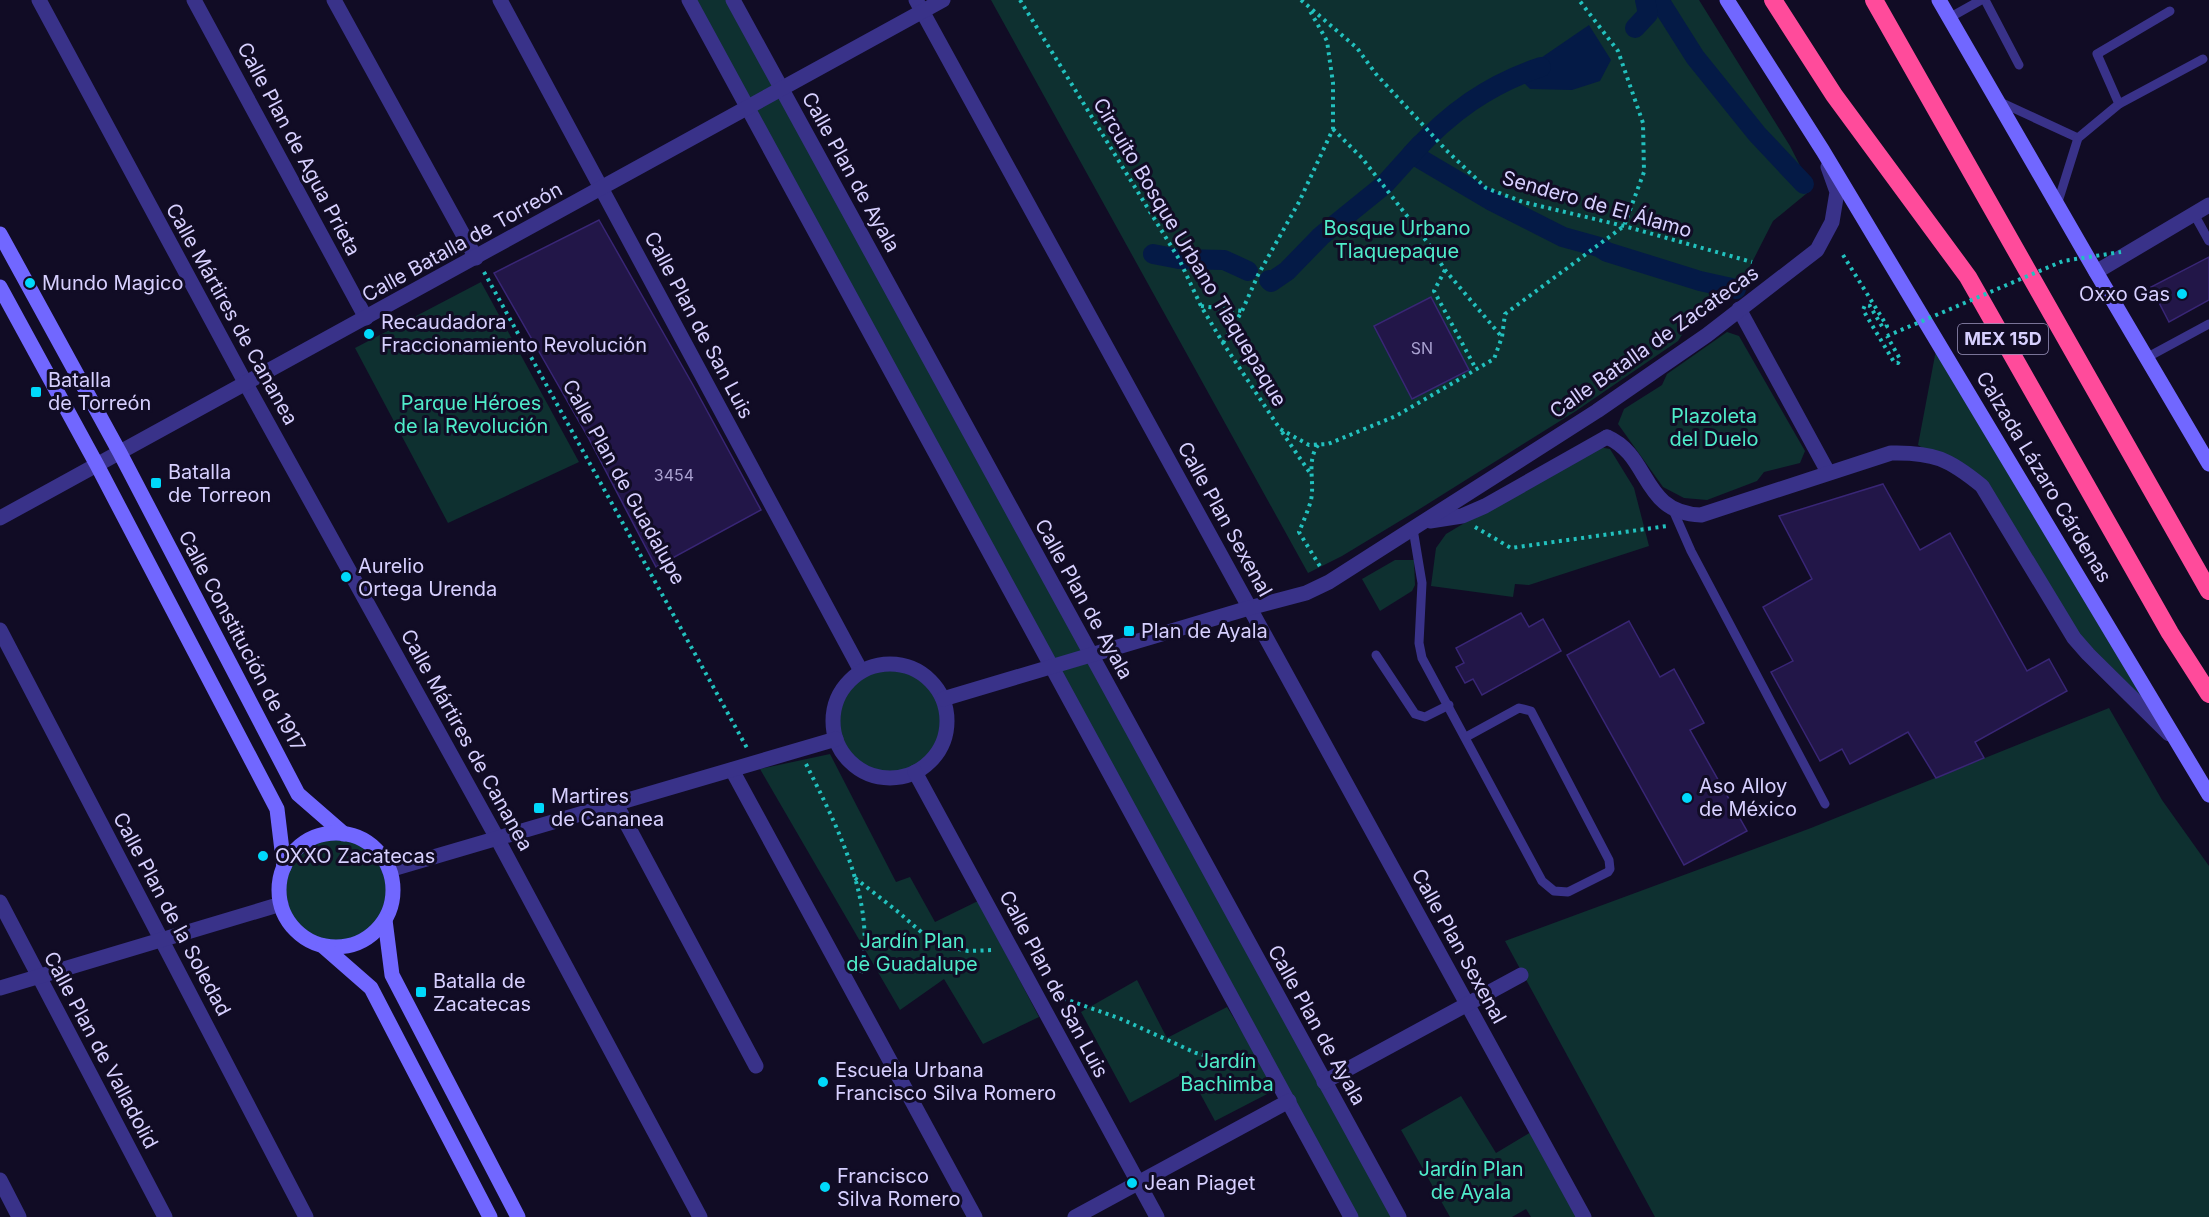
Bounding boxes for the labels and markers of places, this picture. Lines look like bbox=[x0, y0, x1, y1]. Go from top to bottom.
place label: Mundo Magico bbox=[42, 271, 183, 295]
marker: Mundo Magico bbox=[23, 276, 37, 290]
place label: Oxxo Gas bbox=[2079, 282, 2170, 306]
marker: Oxxo Gas bbox=[2175, 287, 2189, 301]
place label: Recaudadora Fraccionamiento Revolución bbox=[381, 310, 647, 357]
marker: Recaudadora Fraccionamiento Revolución bbox=[362, 327, 376, 341]
place label: Batalla de Torreón bbox=[48, 368, 151, 415]
marker: Batalla de Torreón bbox=[29, 385, 43, 399]
place label: Batalla de Torreon bbox=[168, 460, 271, 507]
marker: Batalla de Torreon bbox=[149, 476, 163, 490]
place label: Aurelio Ortega Urenda bbox=[358, 554, 497, 601]
marker: Aurelio Ortega Urenda bbox=[339, 570, 353, 584]
place label: Plan de Ayala bbox=[1141, 619, 1268, 643]
marker: Plan de Ayala bbox=[1122, 624, 1136, 638]
place label: Aso Alloy de México bbox=[1699, 774, 1797, 821]
place label: Martires de Cananea bbox=[551, 784, 664, 831]
marker: Aso Alloy de México bbox=[1680, 791, 1694, 805]
marker: Martires de Cananea bbox=[532, 801, 546, 815]
place label: OXXO Zacatecas bbox=[275, 844, 435, 868]
marker: OXXO Zacatecas bbox=[256, 849, 270, 863]
place label: Batalla de Zacatecas bbox=[433, 969, 531, 1016]
marker: Batalla de Zacatecas bbox=[414, 985, 428, 999]
place label: Escuela Urbana Francisco Silva Romero bbox=[835, 1058, 1056, 1105]
marker: Escuela Urbana Francisco Silva Romero bbox=[816, 1075, 830, 1089]
place label: Francisco Silva Romero bbox=[837, 1164, 961, 1211]
place label: Jean Piaget bbox=[1144, 1171, 1256, 1195]
marker: Jean Piaget bbox=[1125, 1176, 1139, 1190]
marker: Francisco Silva Romero bbox=[818, 1180, 832, 1194]

